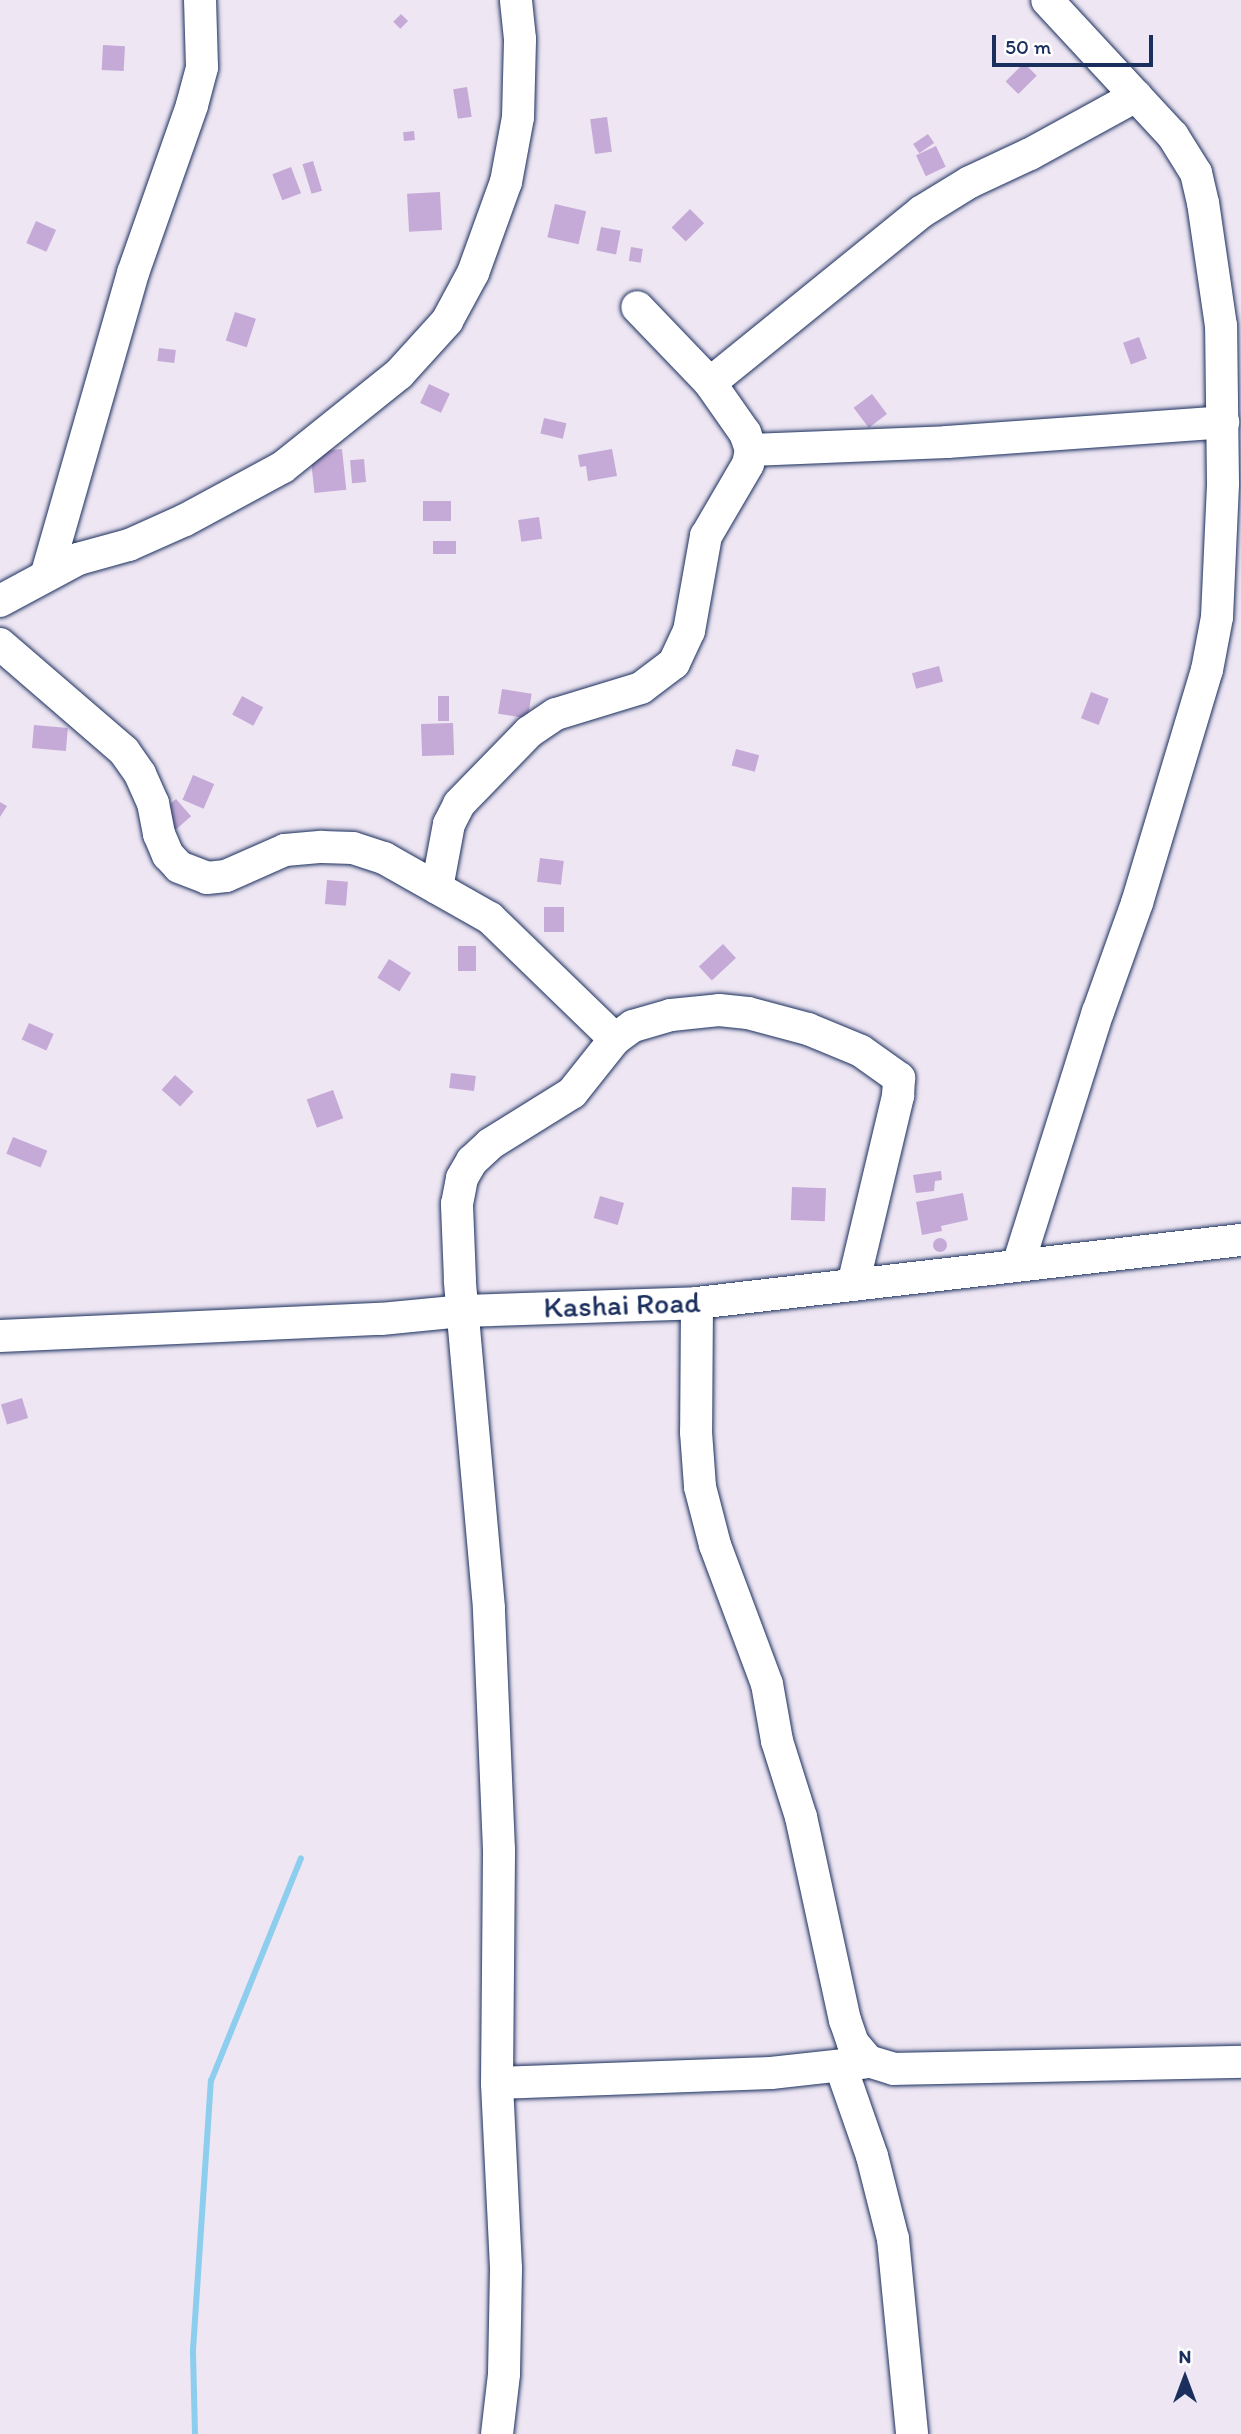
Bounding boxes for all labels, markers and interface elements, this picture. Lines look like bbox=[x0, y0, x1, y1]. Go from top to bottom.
scale bar bbox=[996, 21, 1157, 65]
text: 50 m bbox=[1005, 34, 1051, 59]
street label: Kashai Road bbox=[543, 1284, 701, 1326]
north arrow bbox=[1150, 2343, 1220, 2413]
text: N bbox=[1179, 2345, 1191, 2368]

